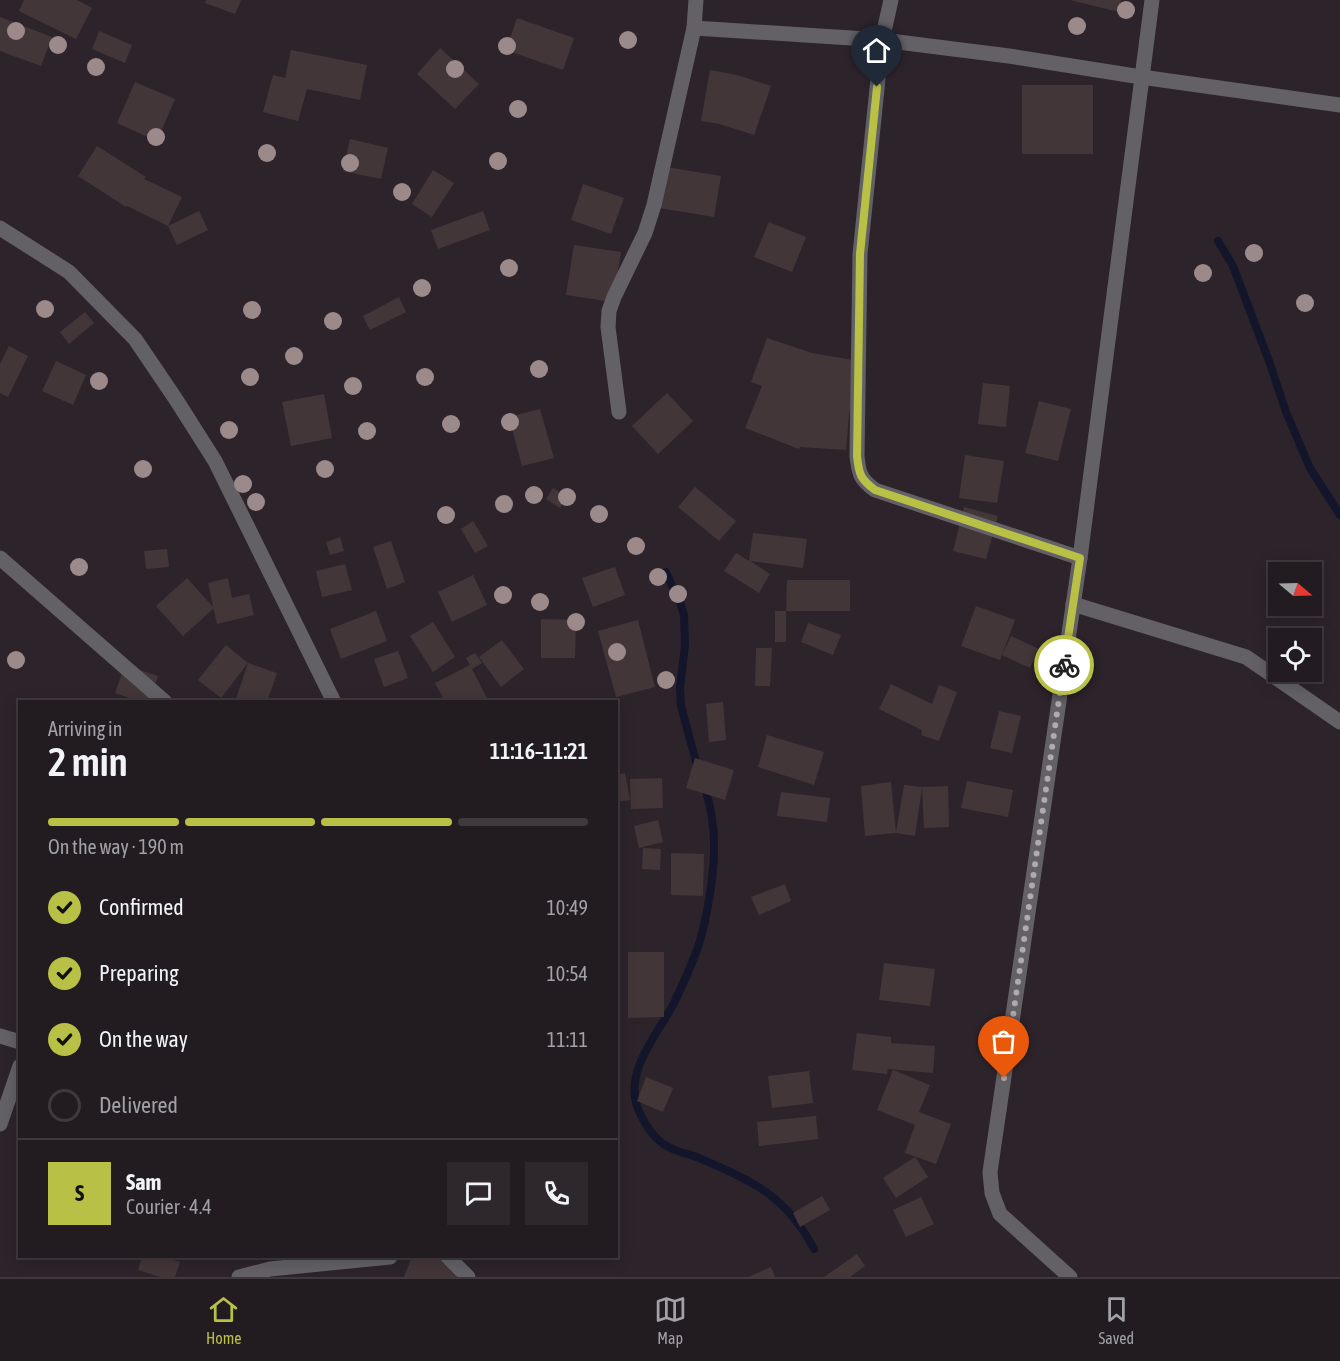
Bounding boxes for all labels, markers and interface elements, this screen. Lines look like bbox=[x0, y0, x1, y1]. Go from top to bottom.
pin bbox=[851, 25, 902, 87]
icon: home bbox=[860, 34, 893, 67]
north arrow bbox=[1268, 562, 1322, 616]
map controls bbox=[1268, 562, 1322, 682]
button: locate bbox=[1268, 628, 1322, 682]
courier bbox=[1034, 635, 1094, 695]
icon: bike bbox=[1048, 649, 1081, 682]
text: Arriving in bbox=[48, 717, 122, 740]
text: 11:16–11:21 bbox=[490, 738, 588, 764]
text: 2 min bbox=[48, 740, 128, 784]
text: On the way · 190 m bbox=[48, 835, 184, 858]
icon: check bbox=[48, 891, 81, 924]
text: Confirmed bbox=[99, 894, 184, 920]
text: 10:49 bbox=[546, 896, 588, 919]
icon: check bbox=[48, 957, 81, 990]
text: Preparing bbox=[99, 960, 179, 986]
text: 10:54 bbox=[546, 962, 588, 985]
pin bbox=[978, 1016, 1029, 1078]
icon: check bbox=[48, 1023, 81, 1056]
icon: bag bbox=[987, 1025, 1020, 1058]
text: On the way bbox=[99, 1026, 188, 1052]
text: 11:11 bbox=[547, 1028, 588, 1051]
text: Delivered bbox=[99, 1092, 178, 1118]
button: chat bbox=[447, 1162, 510, 1225]
button: phone bbox=[525, 1162, 588, 1225]
text: Sam bbox=[126, 1169, 161, 1195]
text: S bbox=[75, 1180, 84, 1206]
text: Courier · 4.4 bbox=[126, 1195, 212, 1218]
tab: Home bbox=[206, 1293, 242, 1347]
tab: Map bbox=[654, 1293, 687, 1347]
tab: Saved bbox=[1099, 1293, 1134, 1347]

